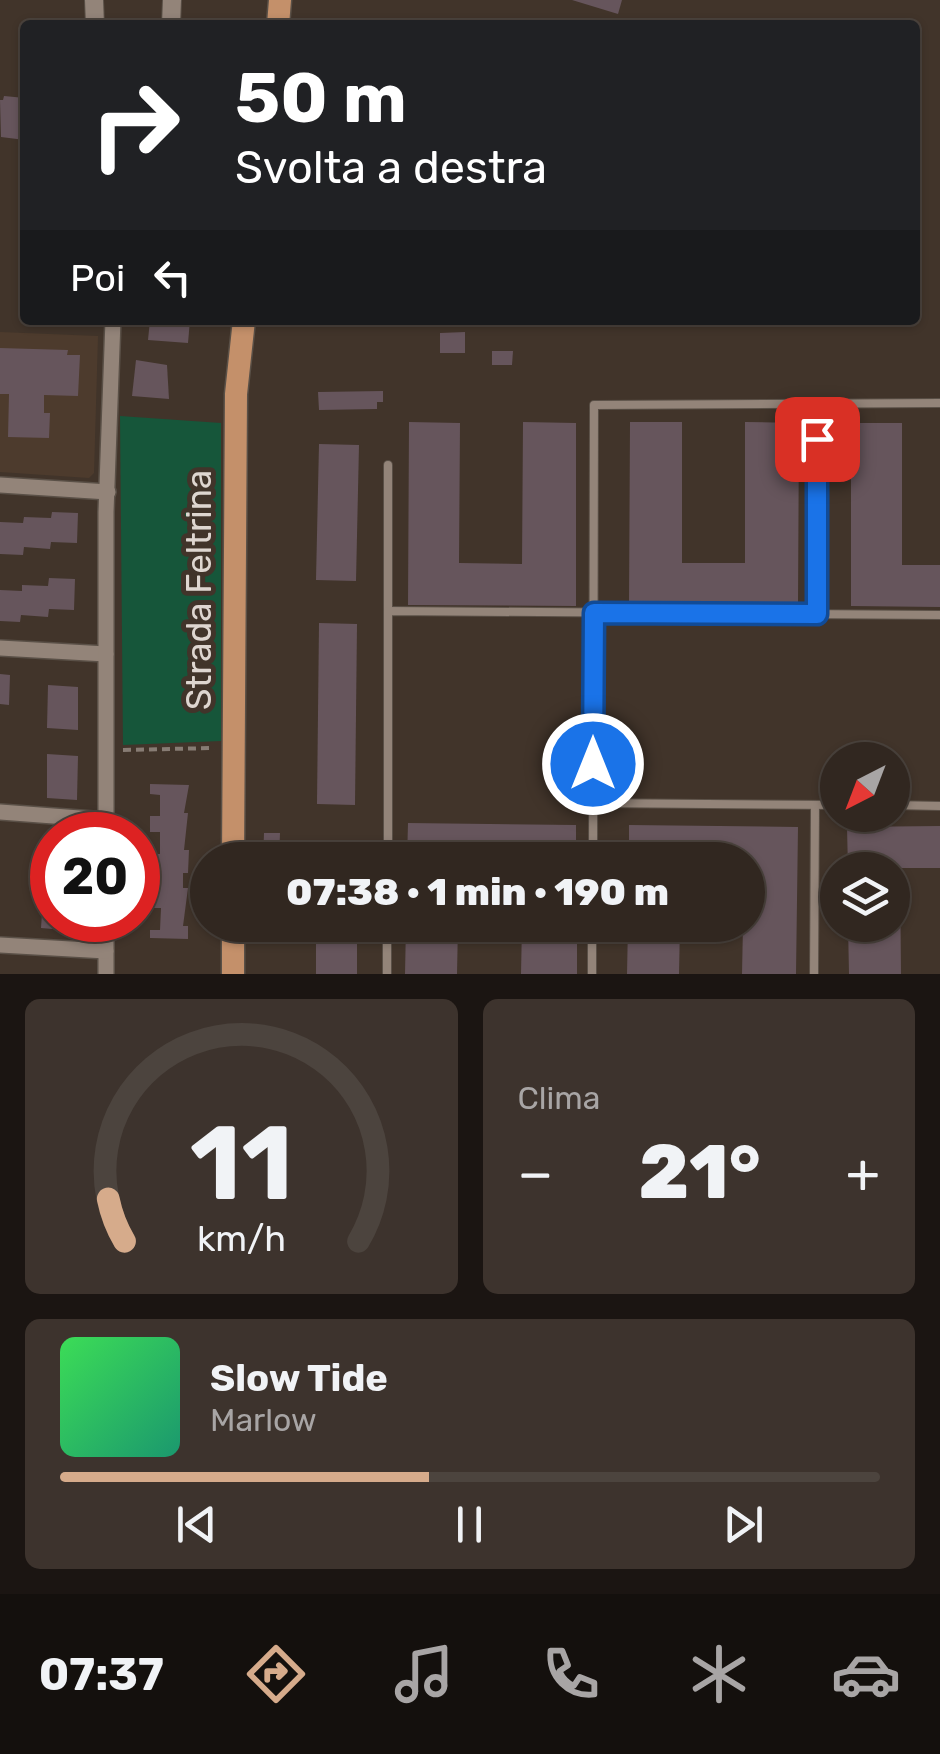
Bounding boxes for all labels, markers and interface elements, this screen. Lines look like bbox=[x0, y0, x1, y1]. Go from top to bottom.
text: 50 m bbox=[235, 57, 407, 140]
icon: right bbox=[70, 60, 200, 190]
text: Svolta a destra bbox=[235, 141, 547, 194]
icon: left bbox=[145, 250, 200, 305]
text: Poi bbox=[70, 255, 125, 301]
pin bbox=[775, 397, 860, 482]
icon: arrive bbox=[790, 412, 845, 467]
street label: Strada Feltrina bbox=[178, 470, 220, 710]
position arrow bbox=[541, 712, 645, 816]
north arrow bbox=[820, 742, 910, 832]
map controls bbox=[820, 742, 910, 942]
speed limit sign: 20 bbox=[30, 812, 160, 942]
button: layers bbox=[820, 852, 910, 942]
text: 07:38 · 1 min · 190 m bbox=[286, 869, 669, 915]
text: Clima bbox=[518, 1079, 600, 1117]
text: 11 bbox=[190, 1102, 293, 1225]
text: 21° bbox=[639, 1128, 760, 1217]
text: − bbox=[518, 1141, 553, 1206]
text: + bbox=[846, 1141, 880, 1206]
text: km/h bbox=[197, 1218, 286, 1260]
text: Slow Tide bbox=[210, 1355, 388, 1401]
text: Marlow bbox=[210, 1401, 317, 1439]
icon: previous bbox=[169, 1497, 224, 1552]
icon: pause bbox=[442, 1497, 497, 1552]
icon: next bbox=[716, 1497, 771, 1552]
icon: directions bbox=[241, 1639, 311, 1709]
icon: music bbox=[389, 1639, 459, 1709]
icon: phone bbox=[536, 1639, 606, 1709]
icon: climate bbox=[684, 1639, 754, 1709]
icon: car bbox=[831, 1639, 901, 1709]
text: 07:37 bbox=[39, 1648, 164, 1701]

